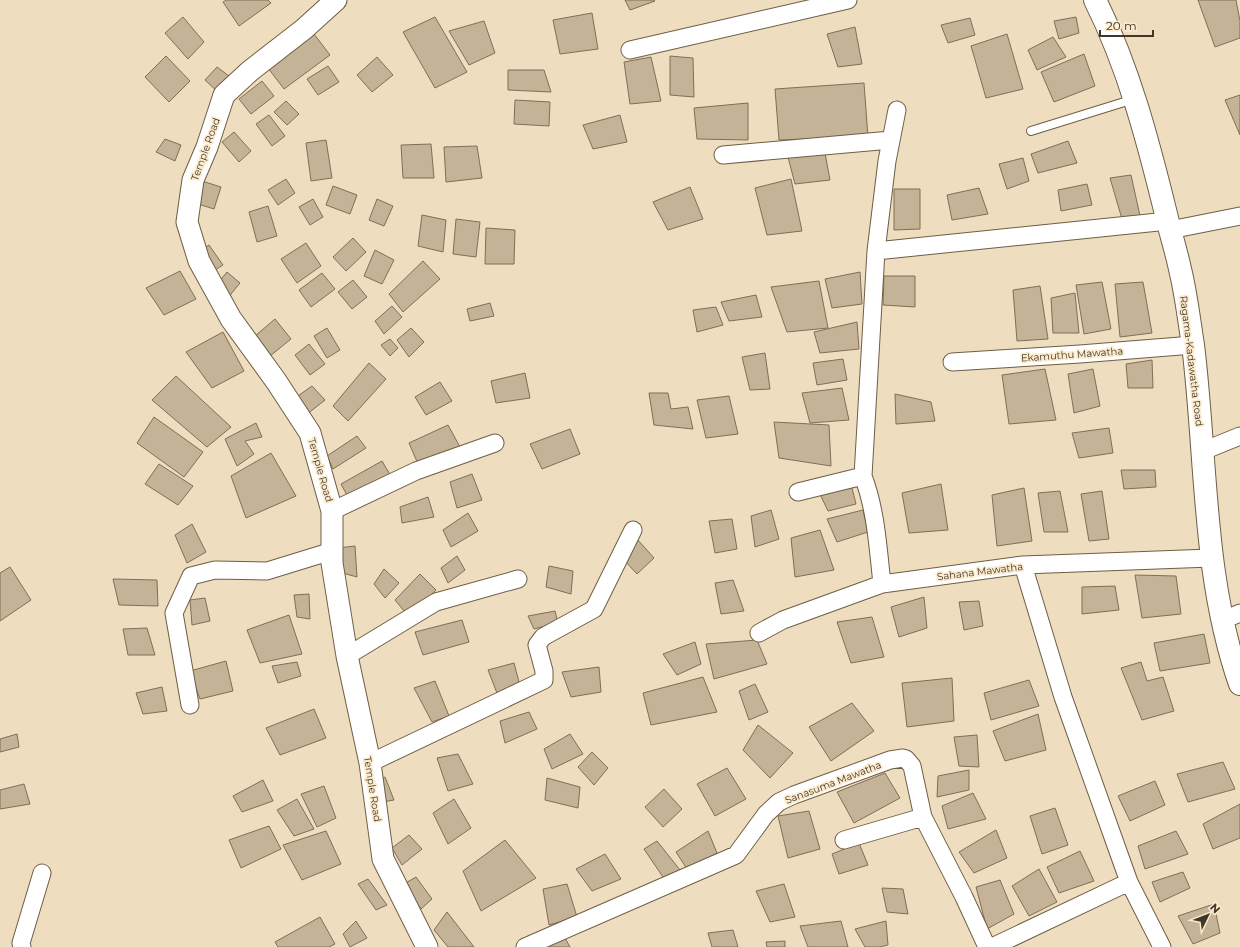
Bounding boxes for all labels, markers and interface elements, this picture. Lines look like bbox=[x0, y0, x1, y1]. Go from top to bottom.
scale bar bbox=[1100, 12, 1153, 38]
text: 20 m bbox=[1106, 18, 1137, 33]
street label: Temple Road bbox=[188, 116, 223, 182]
street label: Ragama-Kadawatha Road bbox=[1177, 295, 1206, 427]
street label: Ekamuthu Mawatha bbox=[1020, 344, 1124, 365]
street label: Temple Road bbox=[305, 437, 336, 504]
street label: Sahana Mawatha bbox=[936, 560, 1024, 583]
street label: Temple Road bbox=[361, 755, 384, 823]
street label: Sanasuma Mawatha bbox=[783, 758, 883, 807]
north arrow bbox=[1188, 895, 1228, 935]
text: N bbox=[1207, 900, 1223, 916]

